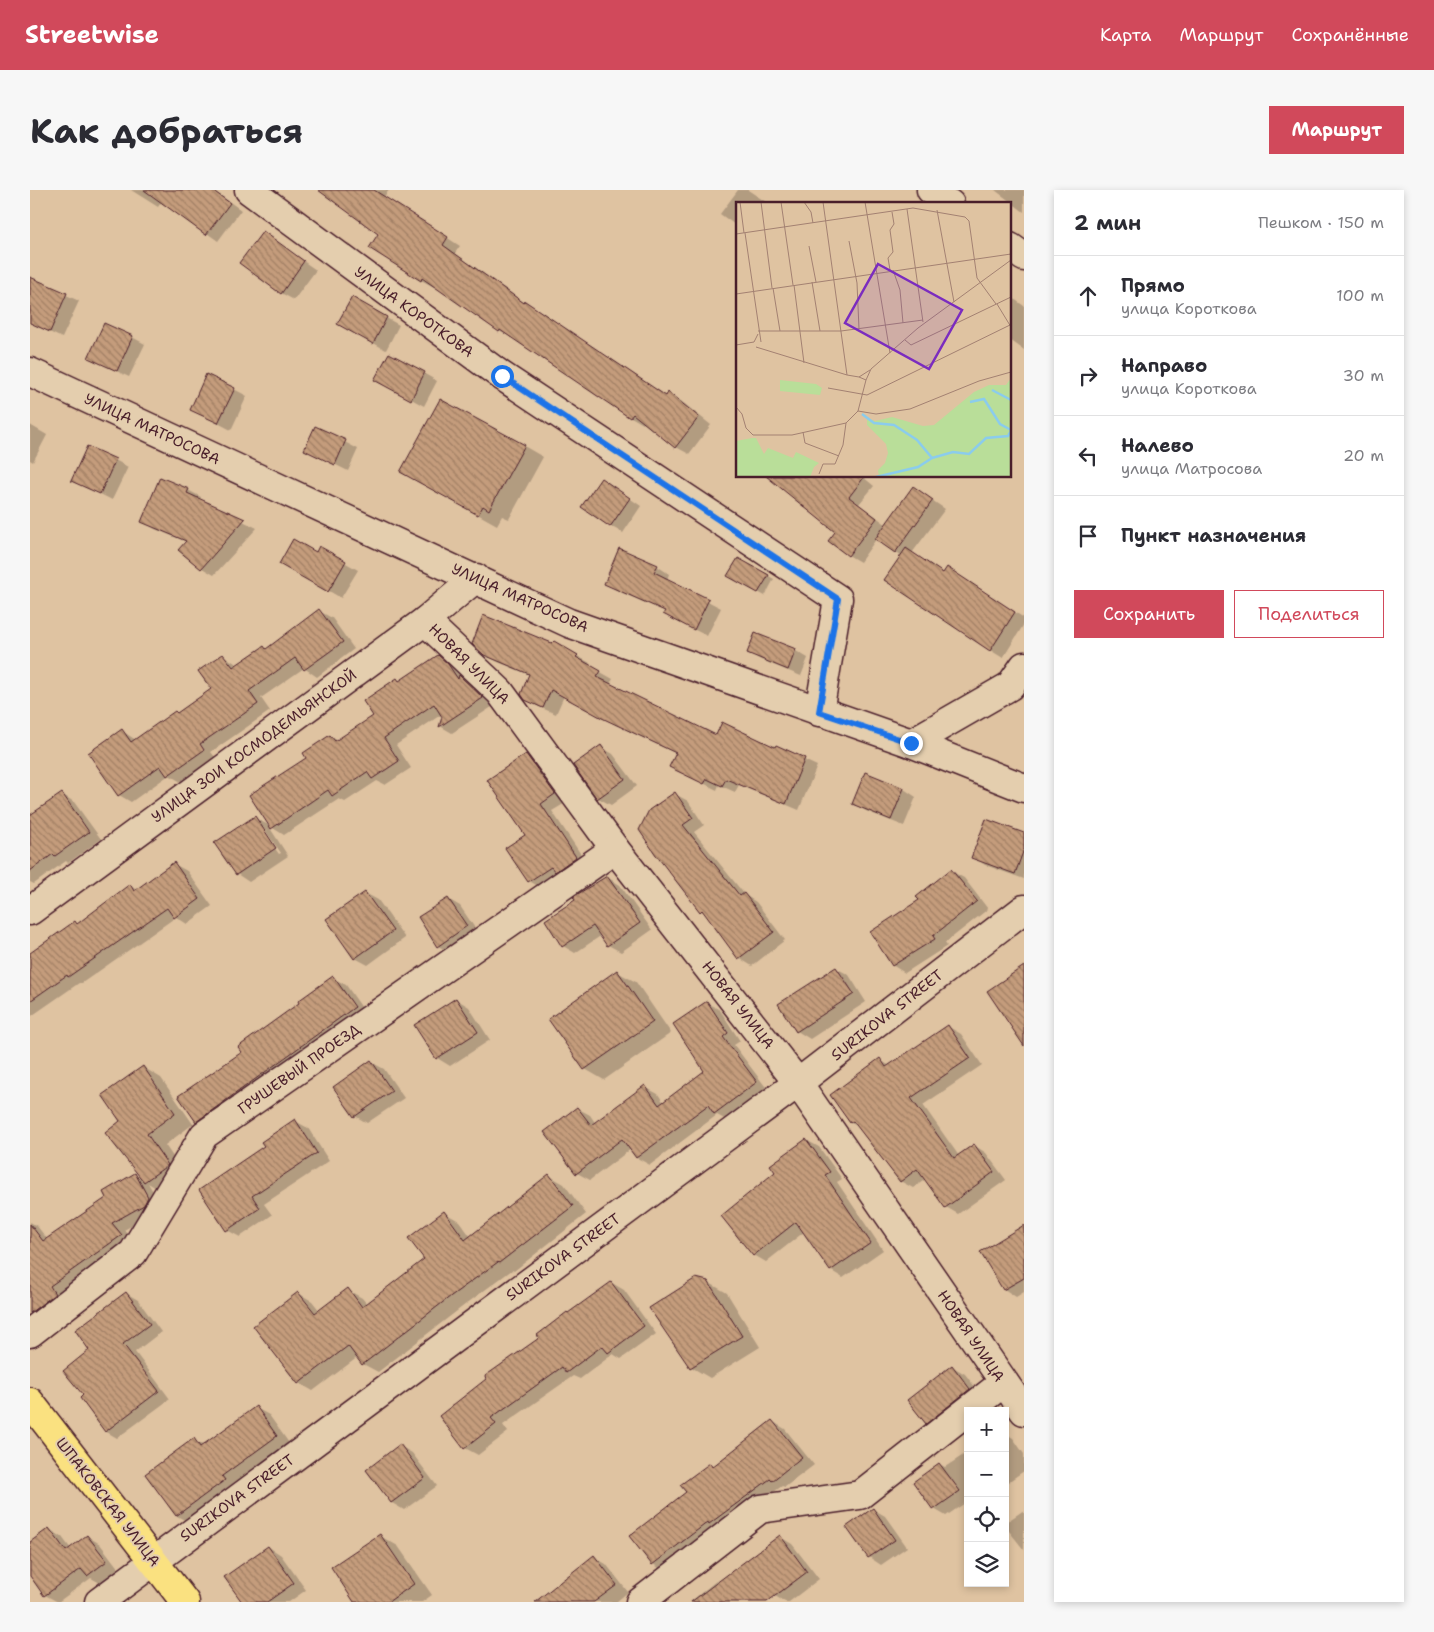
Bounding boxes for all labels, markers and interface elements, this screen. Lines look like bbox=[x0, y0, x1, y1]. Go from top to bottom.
text: Streetwise bbox=[25, 19, 159, 51]
text: Карта bbox=[1100, 23, 1151, 47]
text: Маршрут bbox=[1179, 23, 1263, 47]
text: Сохранённые bbox=[1291, 23, 1409, 47]
button: Маршрут bbox=[1269, 106, 1404, 154]
text: Как добраться bbox=[30, 107, 303, 154]
inset map bbox=[736, 202, 1012, 478]
text: 2 мин bbox=[1074, 209, 1141, 237]
text: Пешком · 150 m bbox=[1258, 212, 1384, 233]
street label: УЛИЦА КОРОТКОВА bbox=[350, 262, 478, 362]
text: Прямо bbox=[1121, 273, 1185, 298]
icon: ahead bbox=[1074, 282, 1102, 310]
text: 100 m bbox=[1336, 285, 1384, 306]
text: улица Короткова bbox=[1121, 298, 1257, 319]
text: Направо bbox=[1121, 353, 1207, 378]
icon: right bbox=[1074, 362, 1102, 390]
route start bbox=[491, 365, 514, 388]
text: 30 m bbox=[1343, 365, 1384, 386]
text: улица Короткова bbox=[1121, 378, 1257, 399]
street label: УЛИЦА МАТРОСОВА bbox=[81, 389, 223, 469]
text: Налево bbox=[1121, 433, 1194, 458]
icon: left bbox=[1074, 442, 1102, 470]
text: 20 m bbox=[1343, 445, 1384, 466]
text: улица Матросова bbox=[1121, 458, 1262, 479]
icon: arrive bbox=[1074, 522, 1102, 550]
text: Пункт назначения bbox=[1121, 523, 1306, 548]
street label: УЛИЦА МАТРОСОВА bbox=[448, 559, 592, 637]
button: Сохранить bbox=[1074, 590, 1224, 638]
button: Поделиться bbox=[1234, 590, 1384, 638]
street label: НОВАЯ УЛИЦА bbox=[424, 619, 514, 709]
street label: УЛИЦА ЗОИ КОСМОДЕМЬЯНСКОЙ bbox=[147, 664, 360, 827]
route end bbox=[900, 732, 923, 755]
street label: НОВАЯ УЛИЦА bbox=[697, 957, 779, 1053]
street label: SURIKOVA STREET bbox=[827, 965, 947, 1065]
street label: ГРУШЕВЫЙ ПРОЕЗД bbox=[233, 1018, 365, 1119]
street label: SURIKOVA STREET bbox=[502, 1209, 624, 1305]
street label: НОВАЯ УЛИЦА bbox=[933, 1286, 1009, 1386]
map controls bbox=[964, 1407, 1009, 1587]
button: + bbox=[964, 1407, 1009, 1452]
street label: ШПАКОВСКАЯ УЛИЦА bbox=[51, 1433, 165, 1571]
street label: SURIKOVA STREET bbox=[176, 1450, 298, 1546]
button: − bbox=[964, 1452, 1009, 1497]
button: locate bbox=[964, 1497, 1009, 1542]
button: layers bbox=[964, 1542, 1009, 1587]

